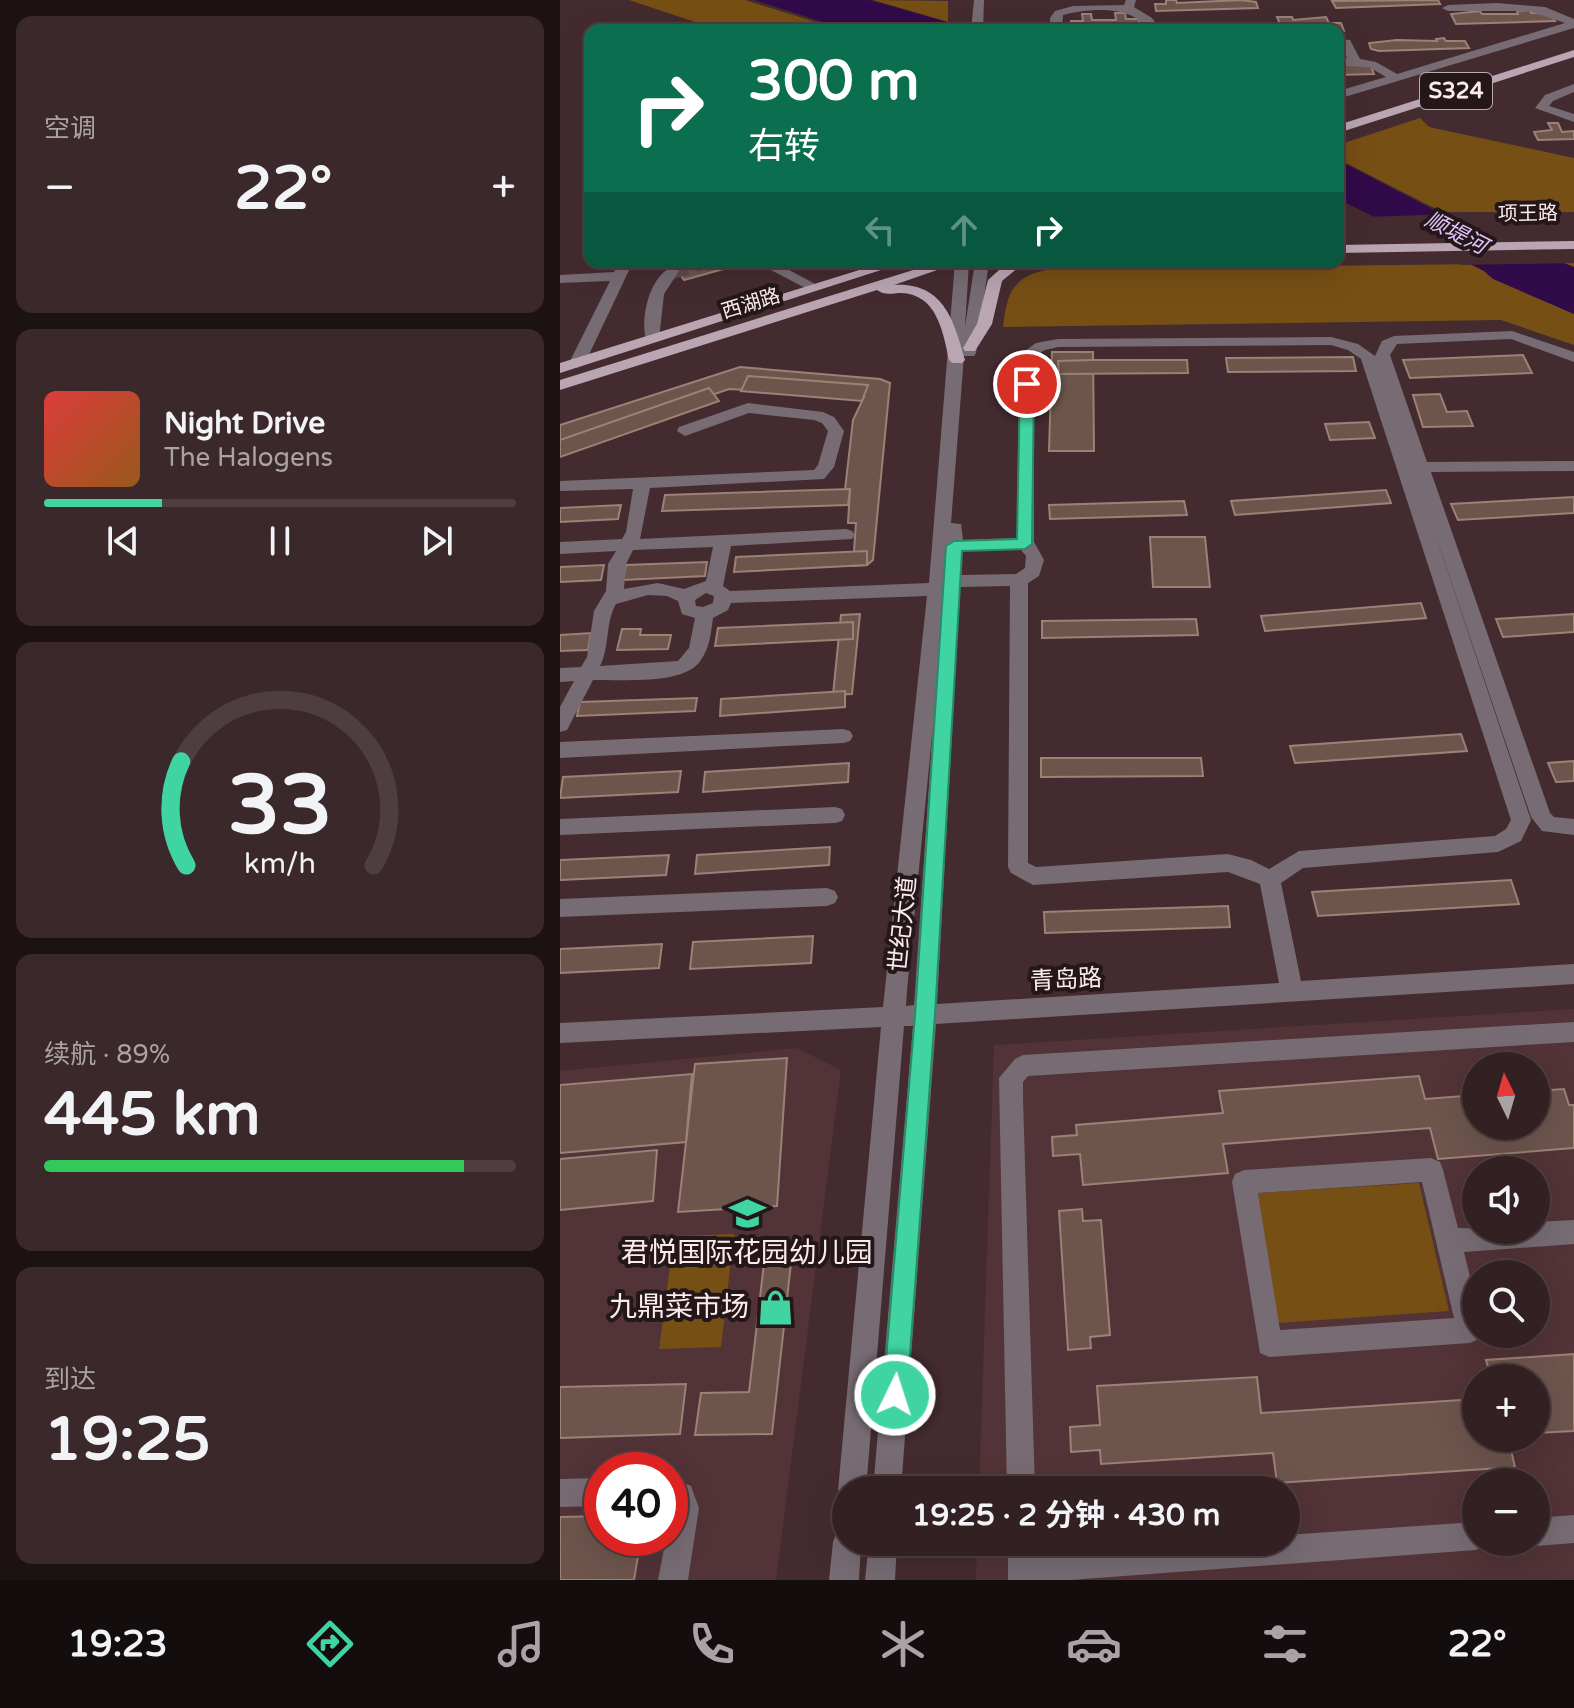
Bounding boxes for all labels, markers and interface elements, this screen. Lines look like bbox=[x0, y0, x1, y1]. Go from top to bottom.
text: 300 m bbox=[748, 48, 919, 115]
icon: right bbox=[616, 56, 720, 160]
road number: S324 bbox=[1420, 73, 1492, 109]
text: 空调 bbox=[44, 113, 96, 144]
text: 右转 bbox=[748, 125, 820, 168]
text: 22° bbox=[234, 153, 332, 225]
text: − bbox=[44, 162, 75, 215]
text: + bbox=[491, 162, 516, 215]
street label: 项王路 bbox=[1498, 201, 1558, 227]
water label: 顺堤河 bbox=[1421, 206, 1495, 261]
icon: left bbox=[858, 208, 902, 252]
icon: ahead bbox=[942, 208, 986, 252]
icon: right bbox=[1026, 208, 1070, 252]
street label: 西湖路 bbox=[719, 284, 783, 324]
pin bbox=[993, 350, 1061, 418]
icon: arrive bbox=[1005, 362, 1049, 406]
text: Night Drive bbox=[164, 405, 325, 442]
text: The Halogens bbox=[164, 442, 333, 473]
icon: previous bbox=[101, 519, 145, 563]
icon: pause bbox=[258, 519, 302, 563]
icon: next bbox=[415, 519, 459, 563]
text: 33 bbox=[228, 756, 332, 856]
text: km/h bbox=[244, 847, 316, 881]
street label: 世纪大道 bbox=[884, 875, 922, 973]
street label: 青岛路 bbox=[1029, 964, 1103, 996]
text: 续航 · 89% bbox=[44, 1039, 170, 1070]
north arrow bbox=[1462, 1052, 1550, 1140]
map controls bbox=[1462, 1052, 1550, 1556]
text: 445 km bbox=[44, 1079, 260, 1151]
button: sound bbox=[1462, 1156, 1550, 1244]
school or university icon: 君悦国际花园幼儿园 bbox=[728, 1194, 766, 1232]
place label: 君悦国际花园幼儿园 bbox=[621, 1236, 873, 1270]
button: search bbox=[1462, 1260, 1550, 1348]
shop icon: 九鼎菜市场 bbox=[756, 1288, 794, 1326]
place label: 九鼎菜市场 bbox=[609, 1290, 749, 1324]
position arrow bbox=[853, 1353, 937, 1437]
text: 到达 bbox=[44, 1364, 96, 1395]
button: + bbox=[1462, 1364, 1550, 1452]
text: 19:25 bbox=[44, 1404, 210, 1476]
speed limit sign: 40 bbox=[584, 1452, 688, 1556]
button: − bbox=[1462, 1468, 1550, 1556]
text: 19:25 · 2 分钟 · 430 m bbox=[912, 1497, 1220, 1534]
icon: directions bbox=[302, 1616, 358, 1672]
icon: music bbox=[493, 1616, 549, 1672]
icon: phone bbox=[684, 1616, 740, 1672]
icon: climate bbox=[875, 1616, 931, 1672]
icon: car bbox=[1066, 1616, 1122, 1672]
icon: filters bbox=[1257, 1616, 1313, 1672]
text: 19:23 bbox=[67, 1623, 167, 1666]
text: 22° bbox=[1448, 1623, 1507, 1666]

